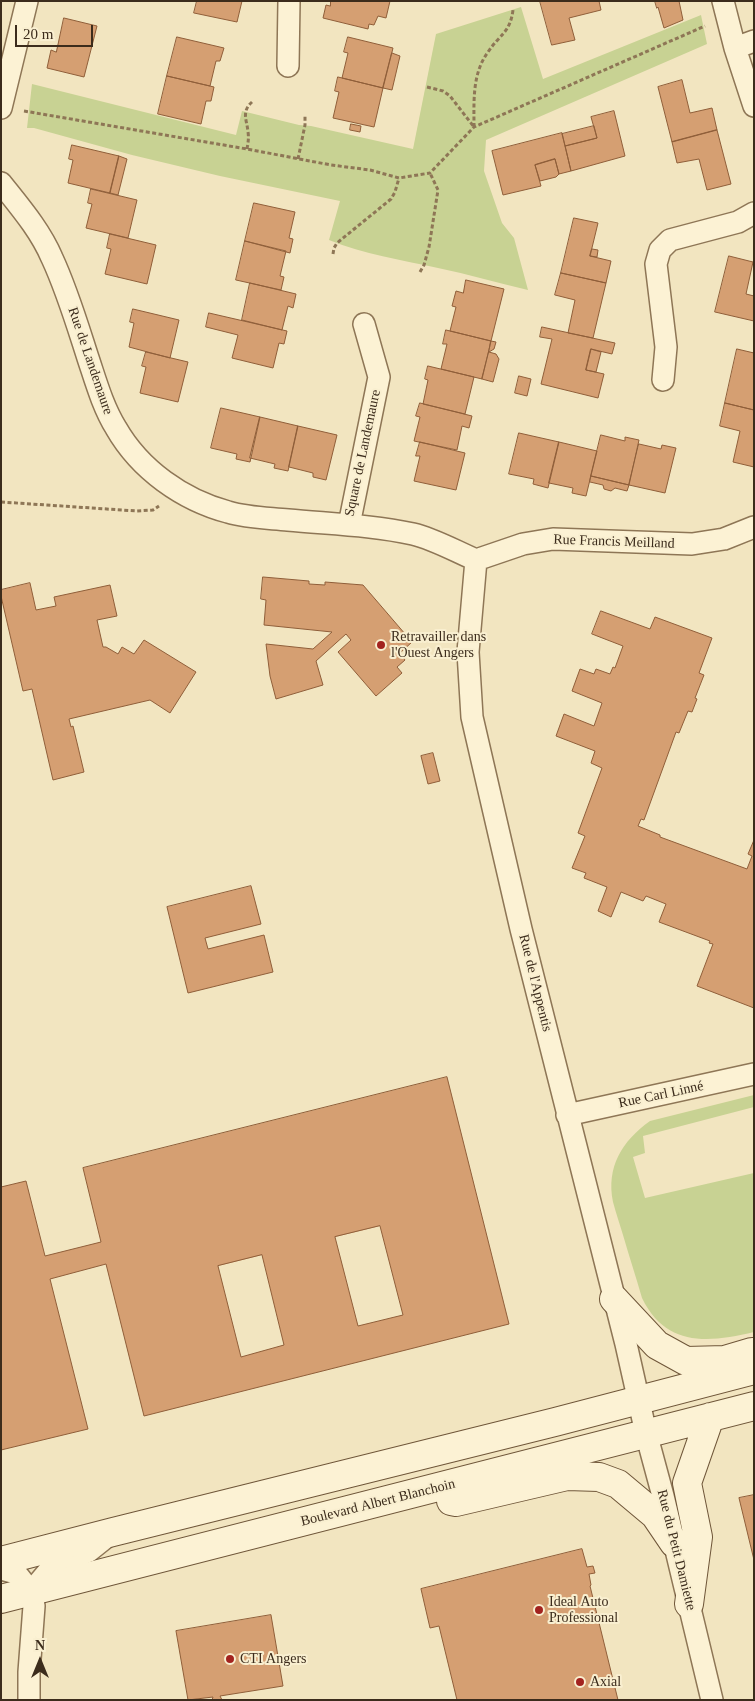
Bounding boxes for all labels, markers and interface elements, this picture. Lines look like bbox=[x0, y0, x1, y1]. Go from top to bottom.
scale bar bbox=[18, 15, 95, 47]
text: 20 m bbox=[23, 26, 53, 42]
street label: Rue de Landemaure bbox=[64, 305, 116, 417]
street label: Square de Landemaure bbox=[341, 388, 385, 518]
street label: Rue Francis Meilland bbox=[553, 531, 675, 553]
place label: Retravailler dans l'Ouest Angers bbox=[391, 629, 486, 662]
marker: Retravailler dans l'Ouest Angers bbox=[375, 639, 387, 651]
street label: Rue de l'Appentis bbox=[515, 933, 555, 1033]
street label: Rue Carl Linné bbox=[617, 1078, 705, 1112]
street label: Boulevard Albert Blanchoin bbox=[299, 1476, 457, 1530]
street label: Rue du Petit Damiette bbox=[653, 1488, 699, 1612]
place label: Ideal Auto Professional bbox=[549, 1594, 618, 1626]
marker: Ideal Auto Professional bbox=[533, 1604, 545, 1616]
north arrow bbox=[15, 1636, 65, 1686]
text: N bbox=[35, 1638, 45, 1653]
place label: CTI Angers bbox=[240, 1651, 306, 1667]
marker: CTI Angers bbox=[224, 1653, 236, 1665]
place label: Axial bbox=[590, 1674, 621, 1690]
marker: Axial bbox=[574, 1676, 586, 1688]

